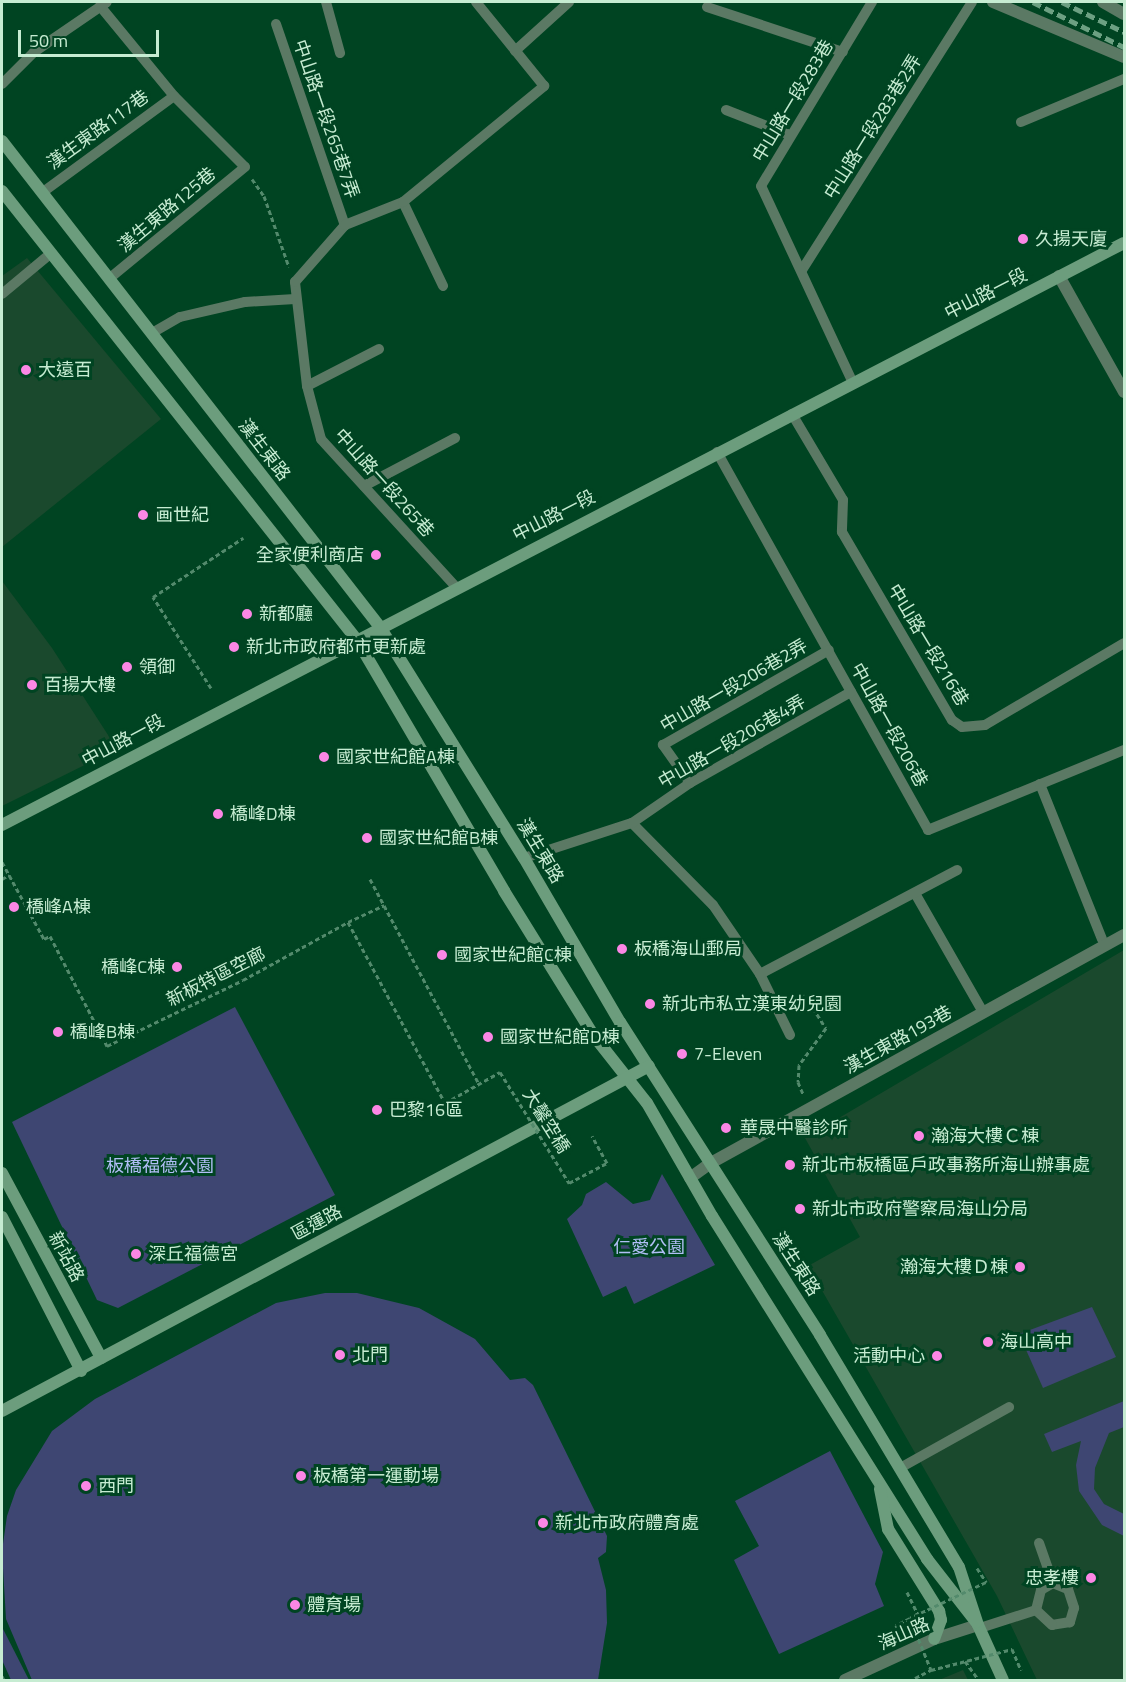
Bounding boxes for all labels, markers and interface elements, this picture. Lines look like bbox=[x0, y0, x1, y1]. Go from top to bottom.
scale bar bbox=[21, 18, 162, 56]
text: 50 m bbox=[29, 27, 68, 54]
street label: 中山路一段283巷 bbox=[748, 36, 838, 166]
street label: 中山路一段265巷7弄 bbox=[289, 37, 363, 201]
street label: 中山路一段283巷2弄 bbox=[820, 51, 926, 203]
street label: 漢生東路117巷 bbox=[43, 86, 153, 174]
street label: 漢生東路125巷 bbox=[114, 163, 220, 257]
place label: 久揚天廈 bbox=[1035, 228, 1107, 250]
marker: 久揚天廈 bbox=[1016, 232, 1030, 246]
street label: 中山路一段 bbox=[941, 264, 1031, 324]
place label: 大遠百 bbox=[38, 359, 92, 381]
marker: 大遠百 bbox=[19, 363, 33, 377]
street label: 漢生東路 bbox=[233, 415, 295, 485]
street label: 中山路一段265巷 bbox=[330, 424, 438, 542]
street label: 中山路一段 bbox=[509, 486, 599, 546]
place label: 画世紀 bbox=[155, 504, 209, 526]
marker: 画世紀 bbox=[136, 508, 150, 522]
place label: 全家便利商店 bbox=[256, 544, 364, 566]
marker: 全家便利商店 bbox=[369, 548, 383, 562]
street label: 中山路一段216巷 bbox=[883, 580, 973, 710]
place label: 新都廳 bbox=[259, 603, 313, 625]
marker: 新都廳 bbox=[240, 607, 254, 621]
street label: 中山路一段206巷2弄 bbox=[657, 635, 811, 737]
place label: 新北市政府都市更新處 bbox=[246, 636, 426, 658]
marker: 新北市政府都市更新處 bbox=[227, 640, 241, 654]
place label: 領御 bbox=[139, 656, 175, 678]
street label: 中山路一段206巷 bbox=[846, 659, 932, 791]
marker: 領御 bbox=[120, 660, 134, 674]
place label: 百揚大樓 bbox=[44, 674, 116, 696]
marker: 百揚大樓 bbox=[25, 678, 39, 692]
street label: 中山路一段206巷4弄 bbox=[655, 691, 809, 793]
street label: 中山路一段 bbox=[78, 710, 168, 772]
place label: 國家世紀館A棟 bbox=[336, 746, 455, 768]
marker: 國家世紀館A棟 bbox=[317, 750, 331, 764]
place label: 橋峰D棟 bbox=[230, 803, 296, 825]
marker: 橋峰D棟 bbox=[211, 807, 225, 821]
street label: 漢生東路 bbox=[512, 815, 568, 887]
place label: 國家世紀館B棟 bbox=[379, 827, 498, 849]
marker: 國家世紀館B棟 bbox=[360, 831, 374, 845]
place label: 橋峰A棟 bbox=[26, 896, 91, 918]
marker: 橋峰A棟 bbox=[7, 900, 21, 914]
place label: 板橋海山郵局 bbox=[634, 938, 742, 960]
marker: 板橋海山郵局 bbox=[615, 942, 629, 956]
street label: 新板特區空廊 bbox=[163, 943, 269, 1011]
place label: 國家世紀館C棟 bbox=[454, 944, 572, 966]
marker: 國家世紀館C棟 bbox=[435, 948, 449, 962]
place label: 橋峰C棟 bbox=[101, 956, 165, 978]
marker: 橋峰C棟 bbox=[170, 960, 184, 974]
place label: 新北市私立漢東幼兒園 bbox=[662, 993, 842, 1015]
marker: 新北市私立漢東幼兒園 bbox=[643, 997, 657, 1011]
street label: 漢生東路193巷 bbox=[840, 1001, 956, 1079]
place label: 橋峰B棟 bbox=[70, 1021, 135, 1043]
marker: 橋峰B棟 bbox=[51, 1025, 65, 1039]
place label: 國家世紀館D棟 bbox=[500, 1026, 620, 1048]
marker: 國家世紀館D棟 bbox=[481, 1030, 495, 1044]
place label: 7-Eleven bbox=[694, 1043, 762, 1065]
marker: 7-Eleven bbox=[675, 1047, 689, 1061]
street label: 大馨空橋 bbox=[518, 1085, 574, 1157]
place label: 巴黎16區 bbox=[389, 1099, 463, 1121]
marker: 巴黎16區 bbox=[370, 1103, 384, 1117]
place label: 華晟中醫診所 bbox=[740, 1117, 848, 1139]
marker: 華晟中醫診所 bbox=[717, 1119, 735, 1137]
place label: 瀚海大樓Ｃ棟 bbox=[931, 1125, 1039, 1147]
marker: 瀚海大樓Ｃ棟 bbox=[912, 1129, 926, 1143]
place label: 新北市板橋區戶政事務所海山辦事處 bbox=[802, 1154, 1090, 1176]
park label: 板橋福德公園 bbox=[106, 1155, 214, 1177]
marker: 新北市板橋區戶政事務所海山辦事處 bbox=[783, 1158, 797, 1172]
place label: 新北市政府警察局海山分局 bbox=[812, 1198, 1028, 1220]
street label: 區運路 bbox=[288, 1201, 346, 1245]
marker: 新北市政府警察局海山分局 bbox=[793, 1202, 807, 1216]
street label: 新站路 bbox=[44, 1228, 88, 1286]
street label: 漢生東路 bbox=[767, 1228, 825, 1300]
park label: 仁愛公園 bbox=[613, 1236, 685, 1258]
place label: 深丘福德宮 bbox=[148, 1243, 238, 1265]
marker: 深丘福德宮 bbox=[129, 1247, 143, 1261]
place label: 瀚海大樓Ｄ棟 bbox=[900, 1256, 1008, 1278]
marker: 瀚海大樓Ｄ棟 bbox=[1013, 1260, 1027, 1274]
place label: 海山高中 bbox=[1000, 1331, 1072, 1353]
marker: 海山高中 bbox=[981, 1335, 995, 1349]
place label: 北門 bbox=[352, 1344, 388, 1366]
place label: 活動中心 bbox=[853, 1345, 925, 1367]
marker: 北門 bbox=[333, 1348, 347, 1362]
marker: 活動中心 bbox=[930, 1349, 944, 1363]
place label: 板橋第一運動場 bbox=[313, 1465, 439, 1487]
marker: 板橋第一運動場 bbox=[294, 1469, 308, 1483]
place label: 西門 bbox=[98, 1475, 134, 1497]
marker: 西門 bbox=[79, 1479, 93, 1493]
place label: 新北市政府體育處 bbox=[555, 1512, 699, 1534]
marker: 新北市政府體育處 bbox=[536, 1516, 550, 1530]
place label: 忠孝樓 bbox=[1025, 1567, 1079, 1589]
marker: 忠孝樓 bbox=[1084, 1571, 1098, 1585]
place label: 體育場 bbox=[307, 1594, 361, 1616]
marker: 體育場 bbox=[288, 1598, 302, 1612]
street label: 海山路 bbox=[875, 1613, 933, 1655]

